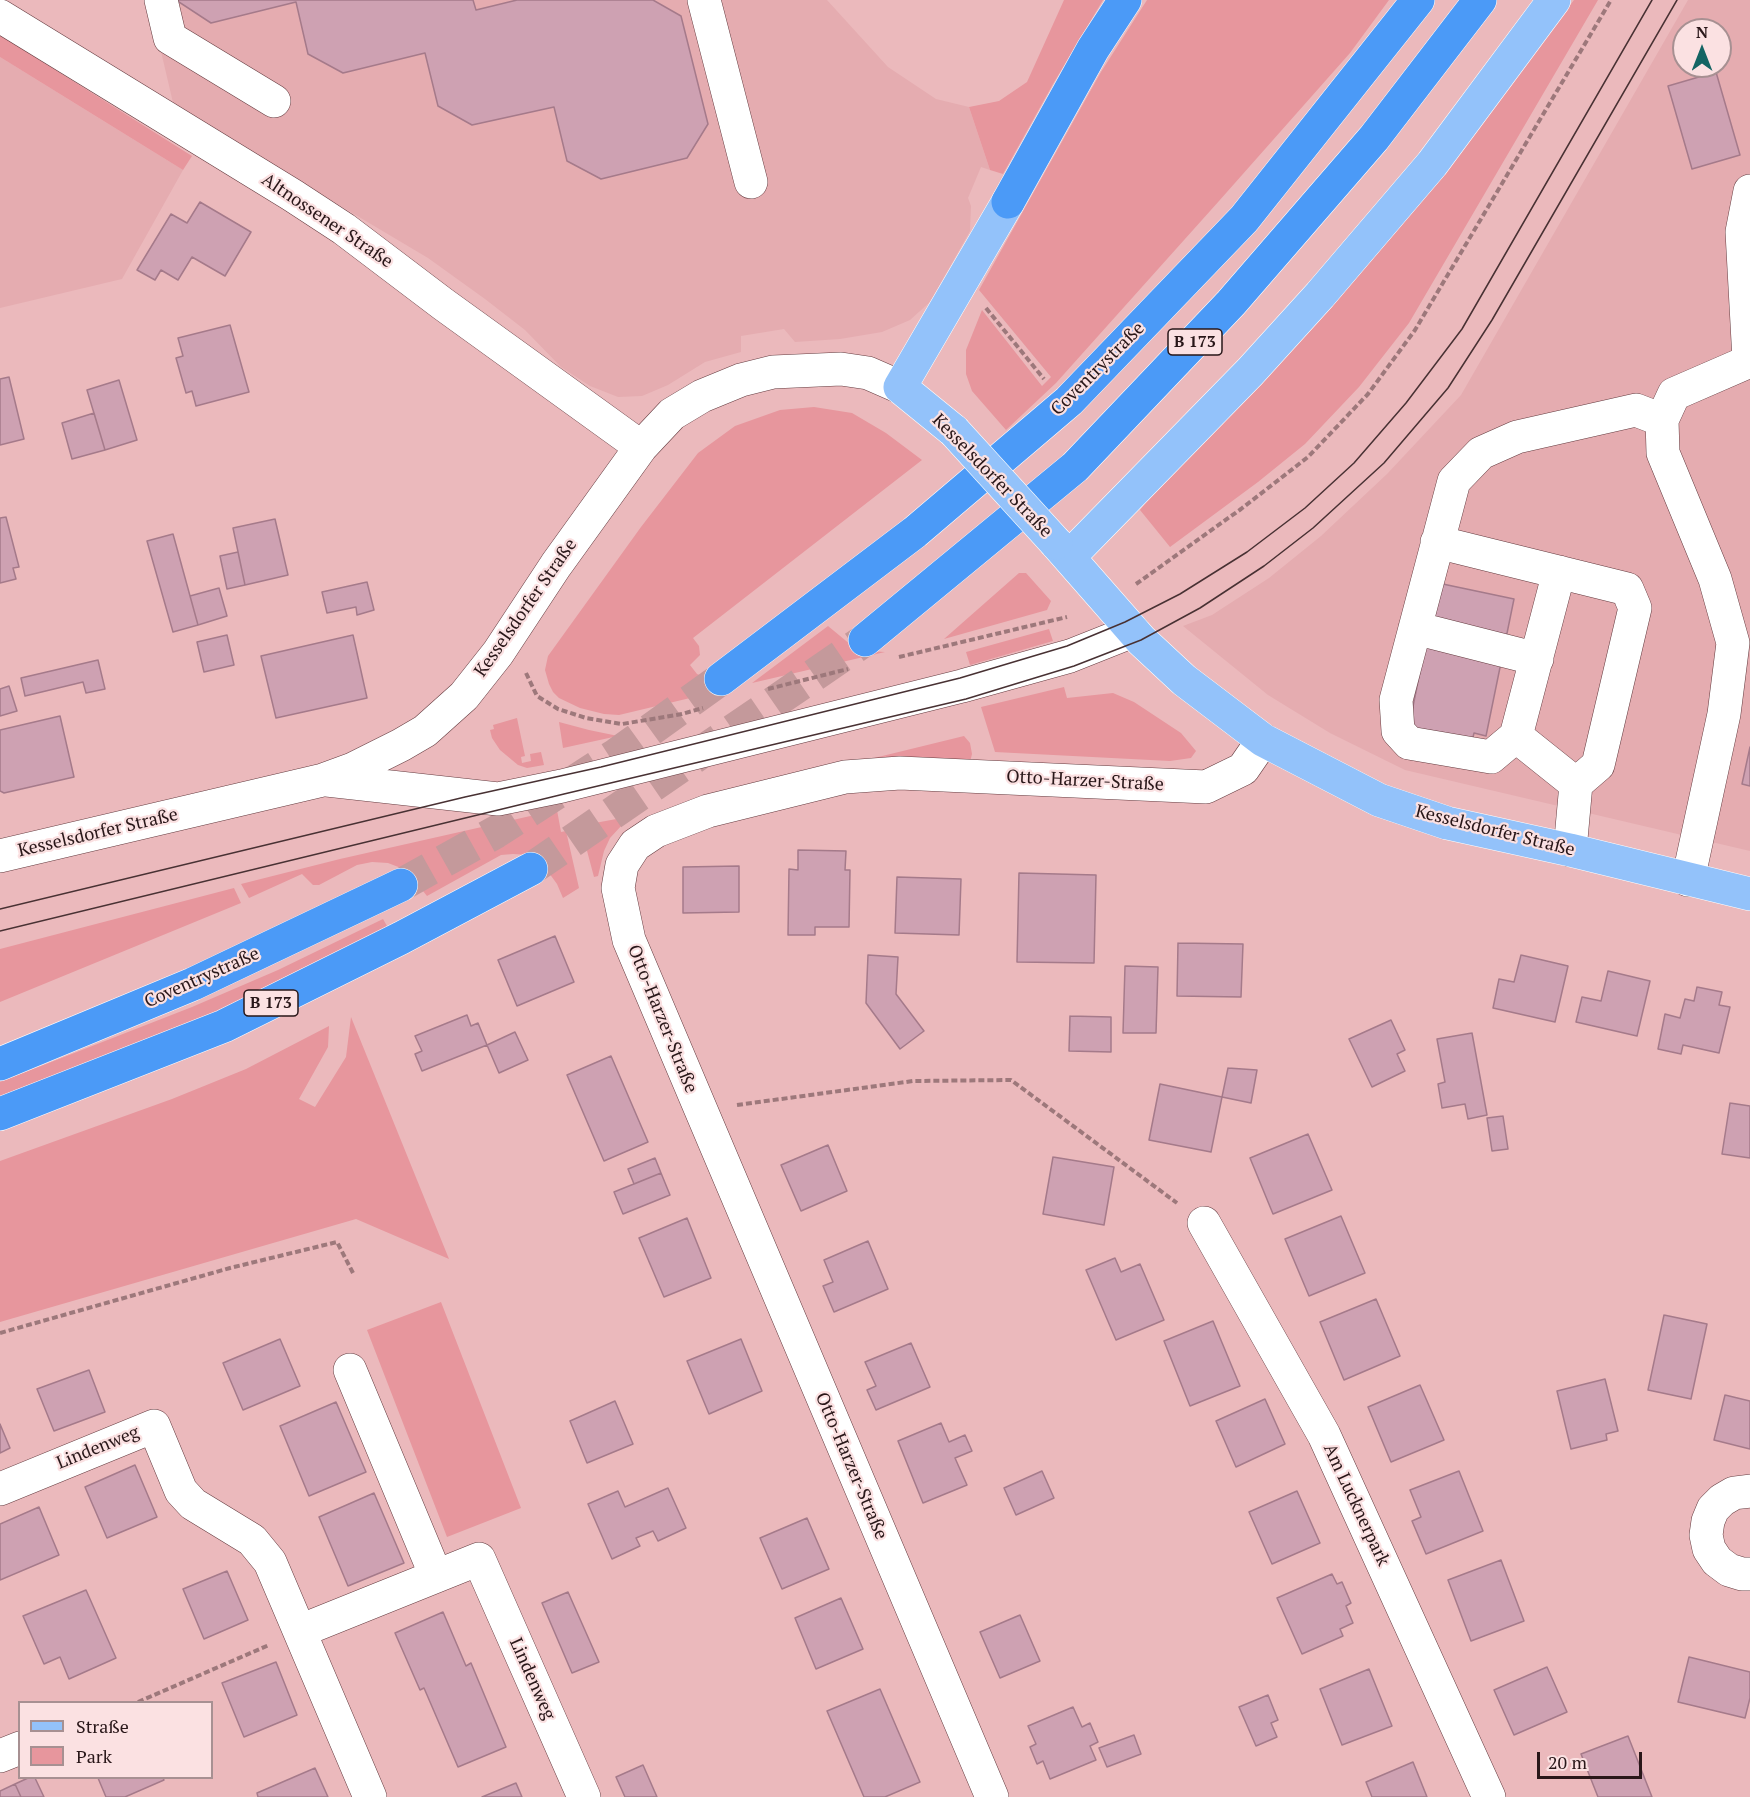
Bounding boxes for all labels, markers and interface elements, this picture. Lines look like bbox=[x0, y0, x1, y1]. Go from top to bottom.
north arrow bbox=[1672, 18, 1732, 78]
text: N bbox=[1696, 21, 1708, 43]
street label: Altnossener Straße bbox=[257, 169, 397, 273]
street label: Coventrystraße bbox=[1047, 318, 1149, 420]
road number: B 173 bbox=[1168, 329, 1222, 355]
street label: Kesselsdorfer Straße bbox=[927, 410, 1057, 542]
street label: Kesselsdorfer Straße bbox=[470, 535, 582, 681]
street label: Otto-Harzer-Straße bbox=[1006, 766, 1164, 796]
street label: Kesselsdorfer Straße bbox=[1413, 801, 1577, 861]
street label: Kesselsdorfer Straße bbox=[16, 804, 180, 862]
street label: Otto-Harzer-Straße bbox=[622, 942, 702, 1096]
street label: Coventrystraße bbox=[141, 943, 263, 1013]
road number: B 173 bbox=[244, 990, 298, 1016]
street label: Otto-Harzer-Straße bbox=[810, 1389, 892, 1543]
street label: Lindenweg bbox=[54, 1422, 142, 1474]
street label: Am Lucknerpark bbox=[1318, 1441, 1394, 1569]
street label: Lindenweg bbox=[504, 1635, 560, 1723]
legend bbox=[18, 1701, 213, 1779]
text: Straße bbox=[76, 1714, 129, 1738]
scale bar bbox=[1540, 1740, 1645, 1778]
text: Park bbox=[76, 1744, 112, 1768]
text: 20 m bbox=[1548, 1750, 1587, 1774]

